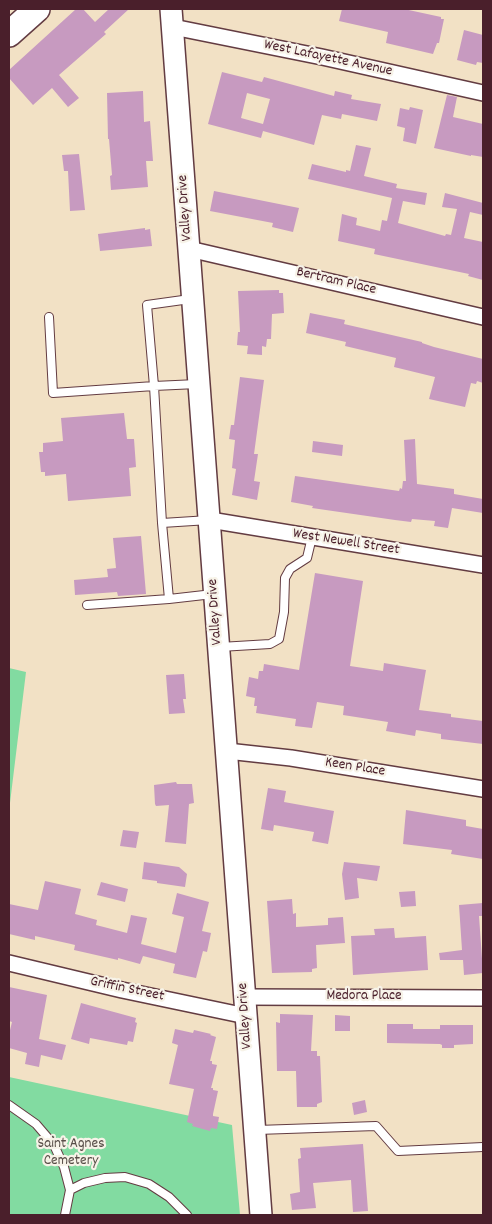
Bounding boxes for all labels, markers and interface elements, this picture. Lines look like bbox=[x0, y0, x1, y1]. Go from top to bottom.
street label: West Lafayette Avenue bbox=[262, 37, 394, 81]
street label: Valley Drive bbox=[175, 174, 197, 242]
street label: Bertram Place bbox=[294, 264, 378, 300]
street label: West Newell Street bbox=[291, 526, 401, 560]
street label: Valley Drive bbox=[205, 578, 227, 646]
street label: Keen Place bbox=[324, 754, 386, 782]
street label: Griffin Street bbox=[88, 973, 166, 1007]
street label: Valley Drive bbox=[235, 982, 257, 1050]
street label: Medora Place bbox=[326, 988, 402, 1006]
park label: Saint Agnes Cemetery bbox=[38, 1136, 104, 1171]

